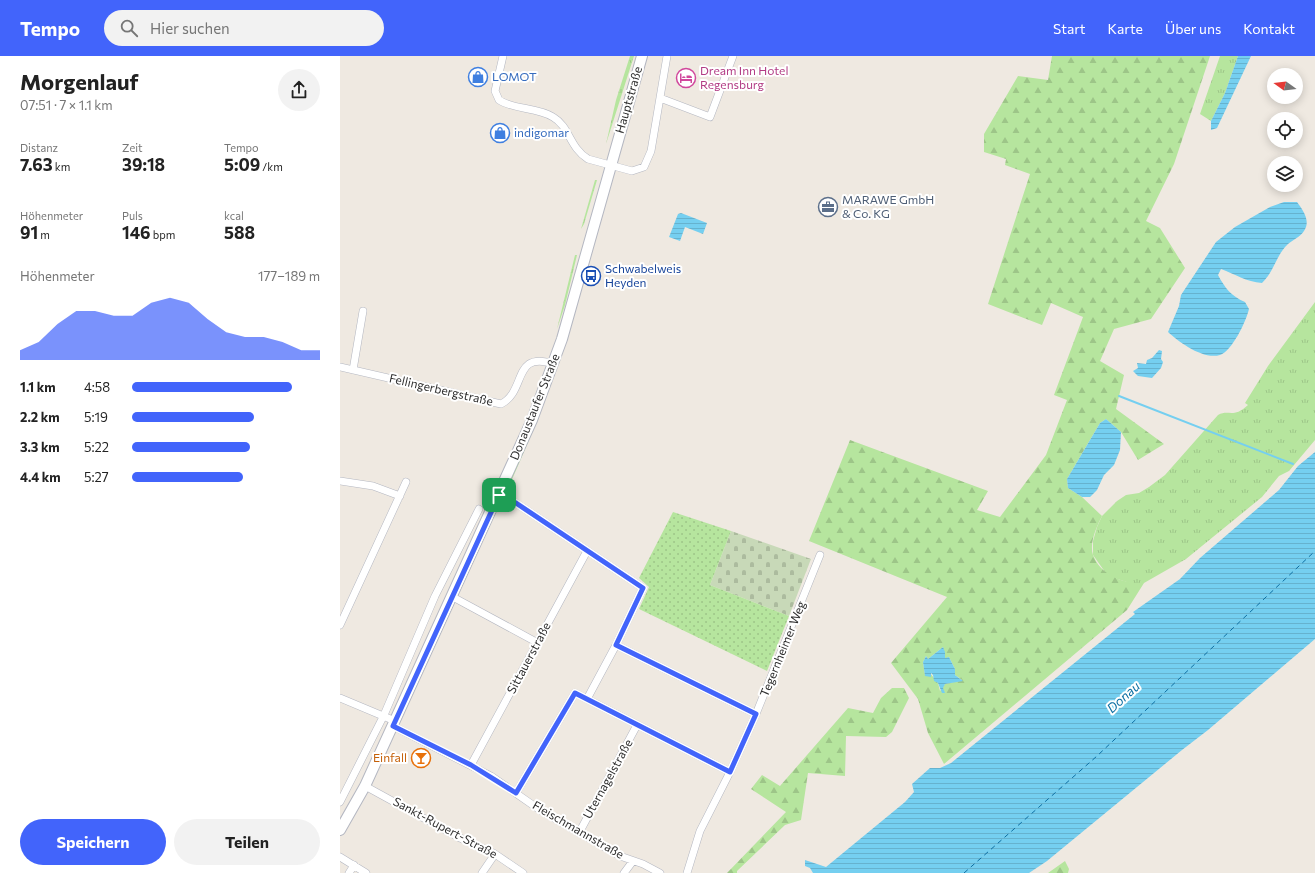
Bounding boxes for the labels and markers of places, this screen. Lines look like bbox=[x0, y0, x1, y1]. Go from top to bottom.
place label: Dream Inn Hotel Regensburg bbox=[700, 63, 789, 91]
shop icon: LOMOT bbox=[467, 66, 489, 88]
hotel icon: Dream Inn Hotel Regensburg bbox=[675, 67, 697, 89]
place label: LOMOT bbox=[492, 69, 537, 83]
shop icon: indigomar bbox=[489, 122, 511, 144]
place label: indigomar bbox=[514, 125, 569, 139]
place label: MARAWE GmbH & Co. KG bbox=[842, 192, 934, 220]
office icon: MARAWE GmbH & Co. KG bbox=[817, 196, 839, 218]
place label: Schwabelweis Heyden bbox=[605, 261, 681, 289]
bus stop icon: Schwabelweis Heyden bbox=[580, 265, 602, 287]
pin bbox=[482, 478, 516, 512]
bar icon: Einfall bbox=[410, 747, 432, 769]
place label: Einfall bbox=[373, 750, 407, 764]

